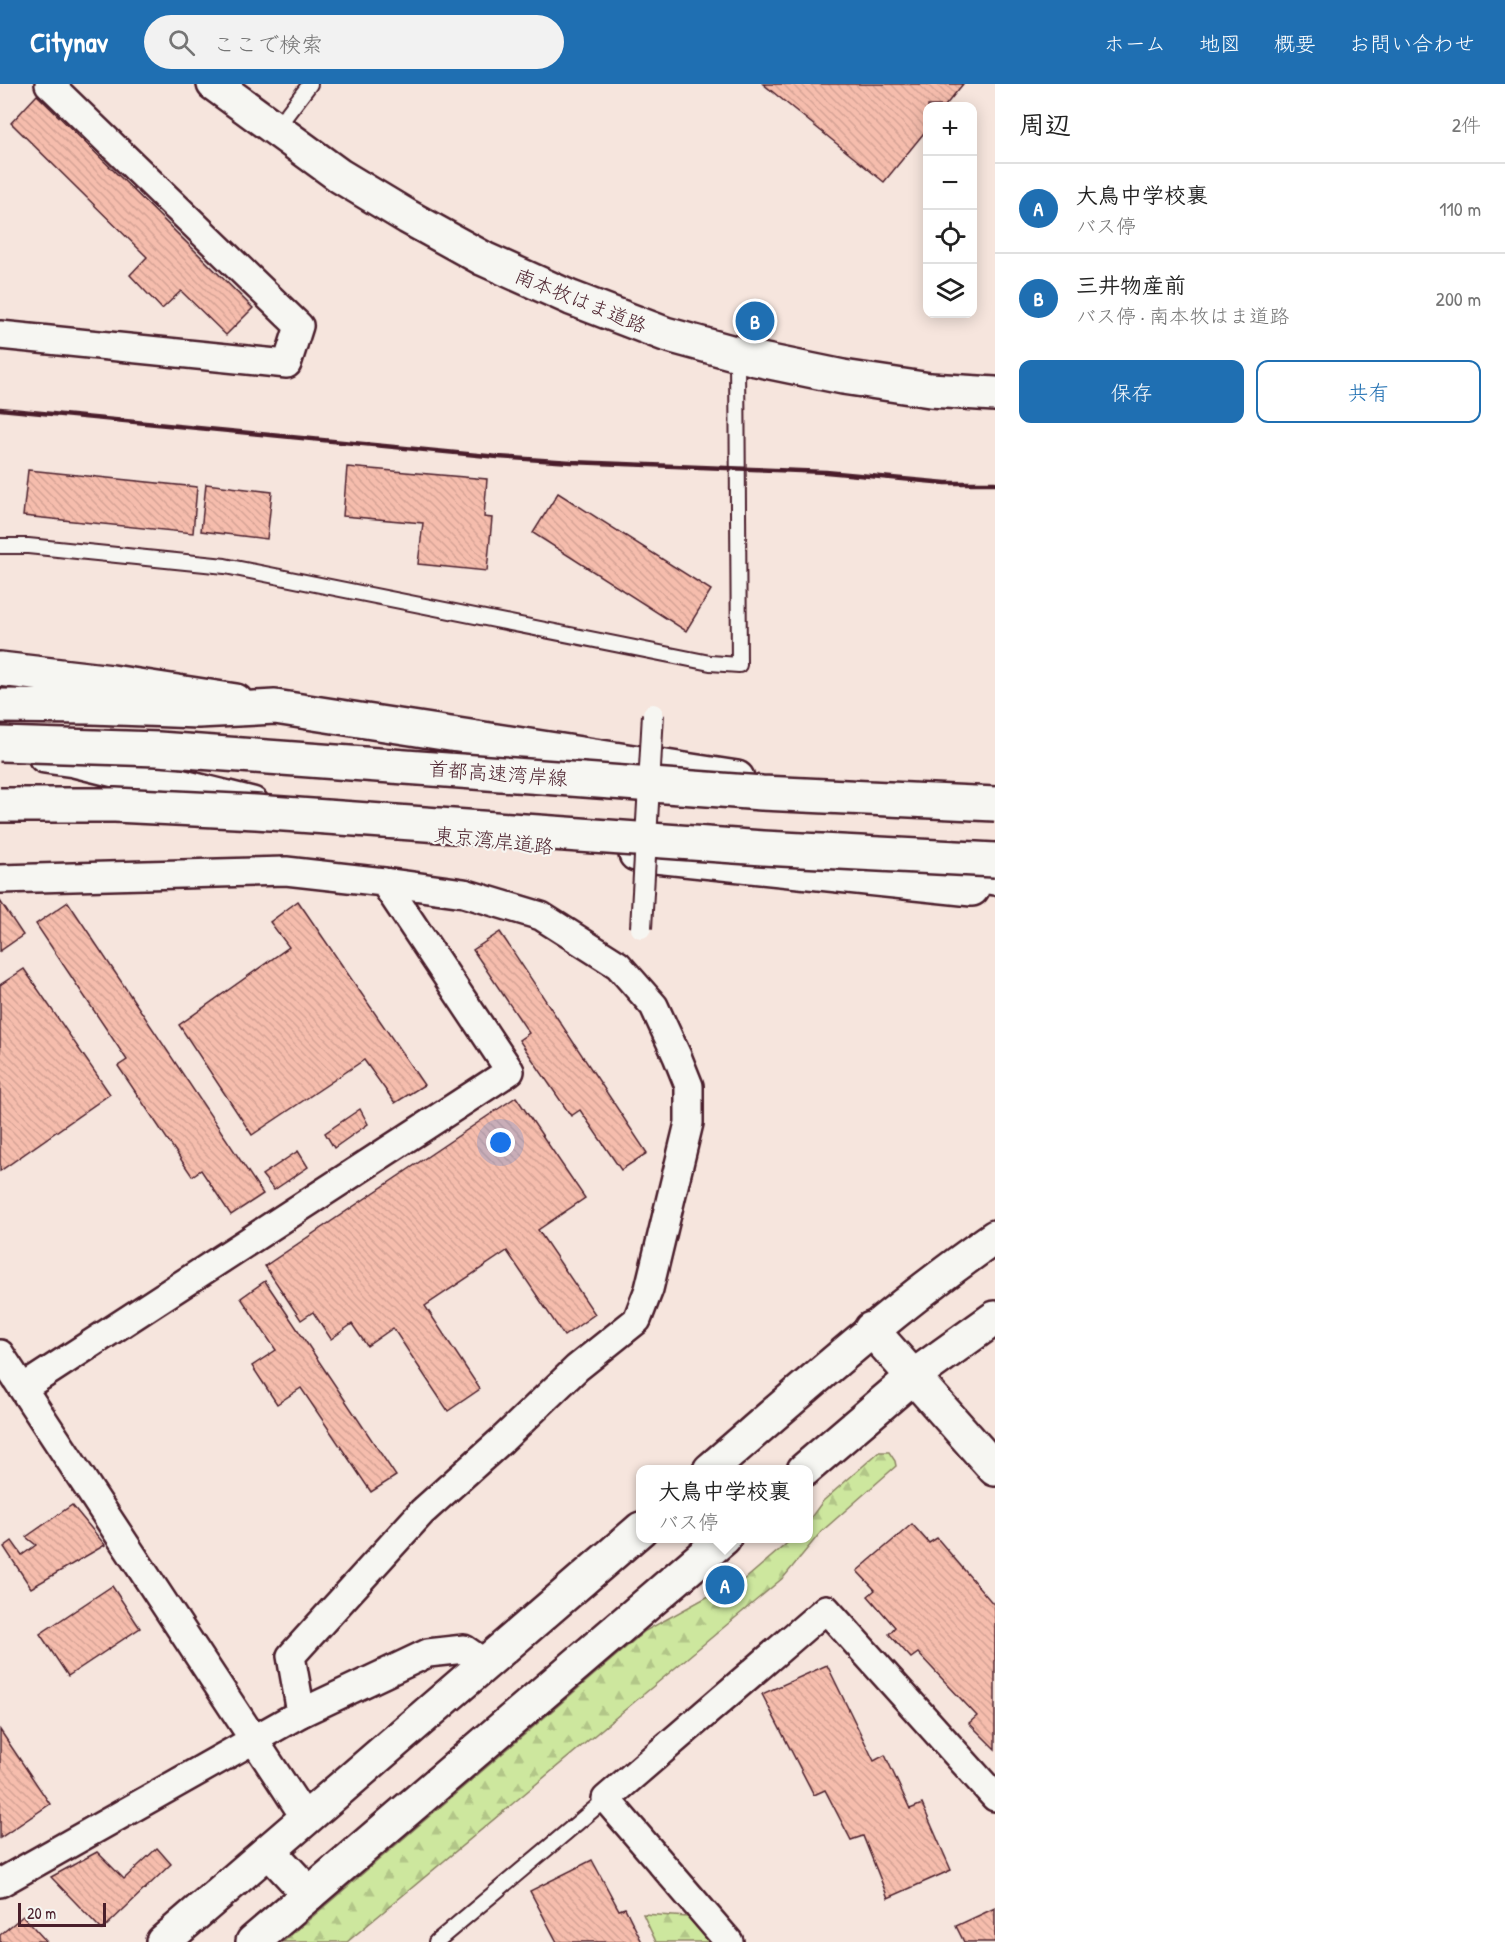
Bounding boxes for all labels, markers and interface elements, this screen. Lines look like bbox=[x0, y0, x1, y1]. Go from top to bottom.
search box bbox=[144, 15, 564, 69]
text: Citynav bbox=[30, 23, 108, 61]
icon: search bbox=[165, 26, 198, 59]
text: ここで検索 bbox=[213, 29, 323, 59]
text: ホーム bbox=[1104, 29, 1166, 58]
text: 地図 bbox=[1199, 29, 1241, 58]
text: 概要 bbox=[1274, 29, 1316, 58]
text: お問い合わせ bbox=[1349, 29, 1475, 58]
map controls bbox=[923, 102, 977, 318]
button: + bbox=[923, 102, 977, 156]
text: 周辺 bbox=[1019, 107, 1071, 142]
text: 2件 bbox=[1452, 111, 1481, 138]
button: − bbox=[923, 156, 977, 210]
text: 大鳥中学校裏 bbox=[1076, 180, 1208, 210]
text: A bbox=[1034, 195, 1043, 222]
text: 110 m bbox=[1439, 195, 1481, 222]
button: locate bbox=[923, 210, 977, 264]
text: バス停 bbox=[1076, 212, 1136, 239]
street label: 南本牧はま道路 bbox=[511, 261, 651, 339]
button: layers bbox=[923, 264, 977, 318]
text: 三井物産前 bbox=[1076, 270, 1186, 300]
text: B bbox=[1033, 285, 1044, 312]
text: 200 m bbox=[1436, 285, 1481, 312]
pin: B bbox=[736, 298, 774, 344]
text: バス停 · 南本牧はま道路 bbox=[1076, 302, 1289, 329]
button: 保存 bbox=[1019, 360, 1244, 423]
button: 共有 bbox=[1256, 360, 1481, 423]
street label: 首都高速湾岸線 bbox=[427, 755, 569, 791]
street label: 東京湾岸道路 bbox=[433, 820, 555, 860]
your location bbox=[486, 1128, 515, 1157]
popup bbox=[636, 1465, 813, 1543]
text: 大鳥中学校裏 bbox=[658, 1476, 791, 1506]
text: バス停 bbox=[658, 1508, 718, 1535]
pin: A bbox=[706, 1562, 744, 1608]
scale bar bbox=[18, 1900, 106, 1928]
text: 20 m bbox=[27, 1902, 56, 1924]

